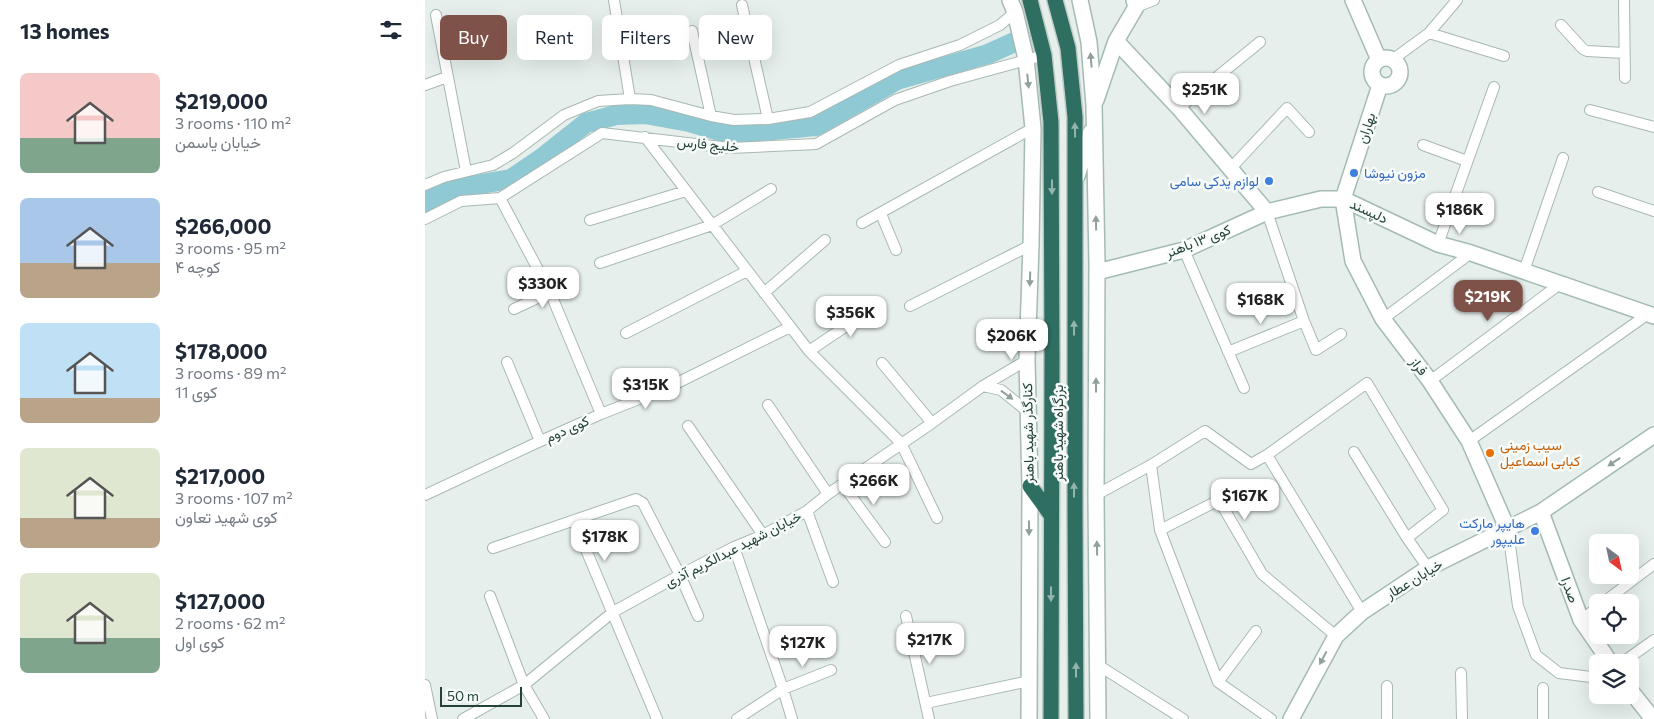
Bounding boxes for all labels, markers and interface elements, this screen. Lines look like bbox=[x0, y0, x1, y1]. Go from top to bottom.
chip: Buy bbox=[440, 15, 507, 60]
chip: Rent bbox=[517, 15, 592, 60]
chip: Filters bbox=[602, 15, 689, 60]
chip: New bbox=[699, 15, 772, 60]
icon: filters bbox=[377, 16, 405, 44]
text: 13 homes bbox=[20, 18, 110, 43]
one-way arrow bbox=[1086, 52, 1094, 68]
pin: $251K bbox=[1170, 72, 1240, 115]
one-way arrow bbox=[1024, 74, 1032, 90]
text: $251K bbox=[1182, 79, 1228, 98]
text: $219,000 bbox=[175, 88, 268, 113]
icon: home bbox=[60, 93, 120, 153]
street label: بهاران bbox=[1353, 110, 1379, 146]
text: 3 rooms · 110 m² bbox=[175, 113, 291, 132]
one-way arrow bbox=[1071, 122, 1079, 138]
text: خیابان یاسمن bbox=[175, 132, 261, 151]
street label: خلیج فارس bbox=[676, 132, 740, 158]
place label: مزون نیوشا bbox=[1364, 164, 1426, 182]
marker: مزون نیوشا bbox=[1348, 167, 1360, 179]
place label: لوازم یدکی سامی bbox=[1170, 172, 1259, 190]
marker: لوازم یدکی سامی bbox=[1263, 175, 1275, 187]
one-way arrow bbox=[1048, 179, 1056, 195]
pin: $186K bbox=[1425, 192, 1495, 235]
street label: دلپسند bbox=[1347, 194, 1391, 229]
text: $186K bbox=[1436, 199, 1484, 218]
text: $266,000 bbox=[175, 213, 271, 238]
one-way arrow bbox=[1092, 215, 1100, 231]
icon: home bbox=[60, 218, 120, 278]
street label: کوی ۱۳ باهنر bbox=[1162, 220, 1233, 262]
text: 3 rooms · 95 m² bbox=[175, 238, 286, 257]
text: کوچه ۴ bbox=[175, 257, 220, 276]
pin: $330K bbox=[508, 266, 578, 309]
one-way arrow bbox=[1025, 271, 1033, 287]
text: $330K bbox=[518, 273, 568, 292]
pin: $219K bbox=[1453, 280, 1523, 322]
pin: $168K bbox=[1226, 282, 1296, 325]
text: $219K bbox=[1465, 286, 1511, 305]
text: $168K bbox=[1237, 289, 1285, 308]
pin: $356K bbox=[816, 296, 886, 338]
text: $356K bbox=[827, 302, 875, 321]
pin: $206K bbox=[977, 318, 1047, 361]
one-way arrow bbox=[1070, 320, 1078, 336]
text: $206K bbox=[987, 325, 1037, 344]
text: $178,000 bbox=[175, 338, 268, 363]
icon: home bbox=[60, 343, 120, 403]
street label: فراز bbox=[1405, 352, 1432, 379]
text: 3 rooms · 89 m² bbox=[175, 363, 286, 382]
pin: $315K bbox=[611, 368, 681, 410]
text: $315K bbox=[623, 374, 669, 393]
one-way arrow bbox=[1092, 377, 1100, 393]
text: کوی 11 bbox=[175, 382, 217, 401]
street label: کنارگذر شهید باهنر bbox=[1018, 383, 1038, 484]
street label: بزرگراه شهید باهنر bbox=[1049, 385, 1067, 482]
one-way arrow bbox=[1000, 390, 1014, 400]
street label: کوی دوم bbox=[542, 411, 592, 447]
place label: سیب زمینی کبابی اسماعیل bbox=[1500, 436, 1580, 470]
marker: سیب زمینی کبابی اسماعیل bbox=[1484, 447, 1496, 459]
one-way arrow bbox=[1607, 457, 1621, 467]
text: $217,000 bbox=[175, 463, 265, 488]
pin: $266K bbox=[839, 464, 909, 506]
icon: home bbox=[60, 468, 120, 528]
text: $266K bbox=[849, 470, 899, 489]
pin: $167K bbox=[1210, 478, 1280, 521]
one-way arrow bbox=[1070, 482, 1078, 498]
text: $167K bbox=[1222, 485, 1268, 504]
text: 3 rooms · 107 m² bbox=[175, 488, 293, 507]
text: کوی شهید تعاون bbox=[175, 507, 278, 526]
street label: خیابان شهید عبدالکریم آذری bbox=[662, 507, 804, 591]
place label: هایپر مارکت علیپور bbox=[1459, 514, 1525, 549]
pin: $178K bbox=[570, 520, 640, 562]
one-way arrow bbox=[1025, 521, 1033, 537]
marker: هایپر مارکت علیپور bbox=[1529, 525, 1541, 537]
text: $178K bbox=[582, 526, 628, 545]
north arrow bbox=[1589, 534, 1639, 584]
map controls bbox=[1589, 534, 1639, 704]
one-way arrow bbox=[1092, 540, 1100, 556]
street label: خیابان عطار bbox=[1381, 555, 1446, 604]
street label: صدرا bbox=[1557, 575, 1583, 606]
one-way arrow bbox=[1047, 586, 1055, 602]
text: $127,000 bbox=[175, 588, 265, 613]
icon: home bbox=[60, 593, 120, 653]
button: locate bbox=[1589, 594, 1639, 644]
text: 2 rooms · 62 m² bbox=[175, 613, 285, 632]
pin: $217K bbox=[895, 622, 965, 665]
pin: $127K bbox=[768, 626, 838, 668]
text: $217K bbox=[907, 629, 953, 648]
text: کوی اول bbox=[175, 632, 225, 651]
text: $127K bbox=[780, 632, 826, 651]
one-way arrow bbox=[1319, 651, 1327, 666]
button: layers bbox=[1589, 654, 1639, 704]
one-way arrow bbox=[1072, 662, 1080, 678]
scale bar bbox=[440, 684, 523, 707]
text: 50 m bbox=[447, 687, 479, 704]

